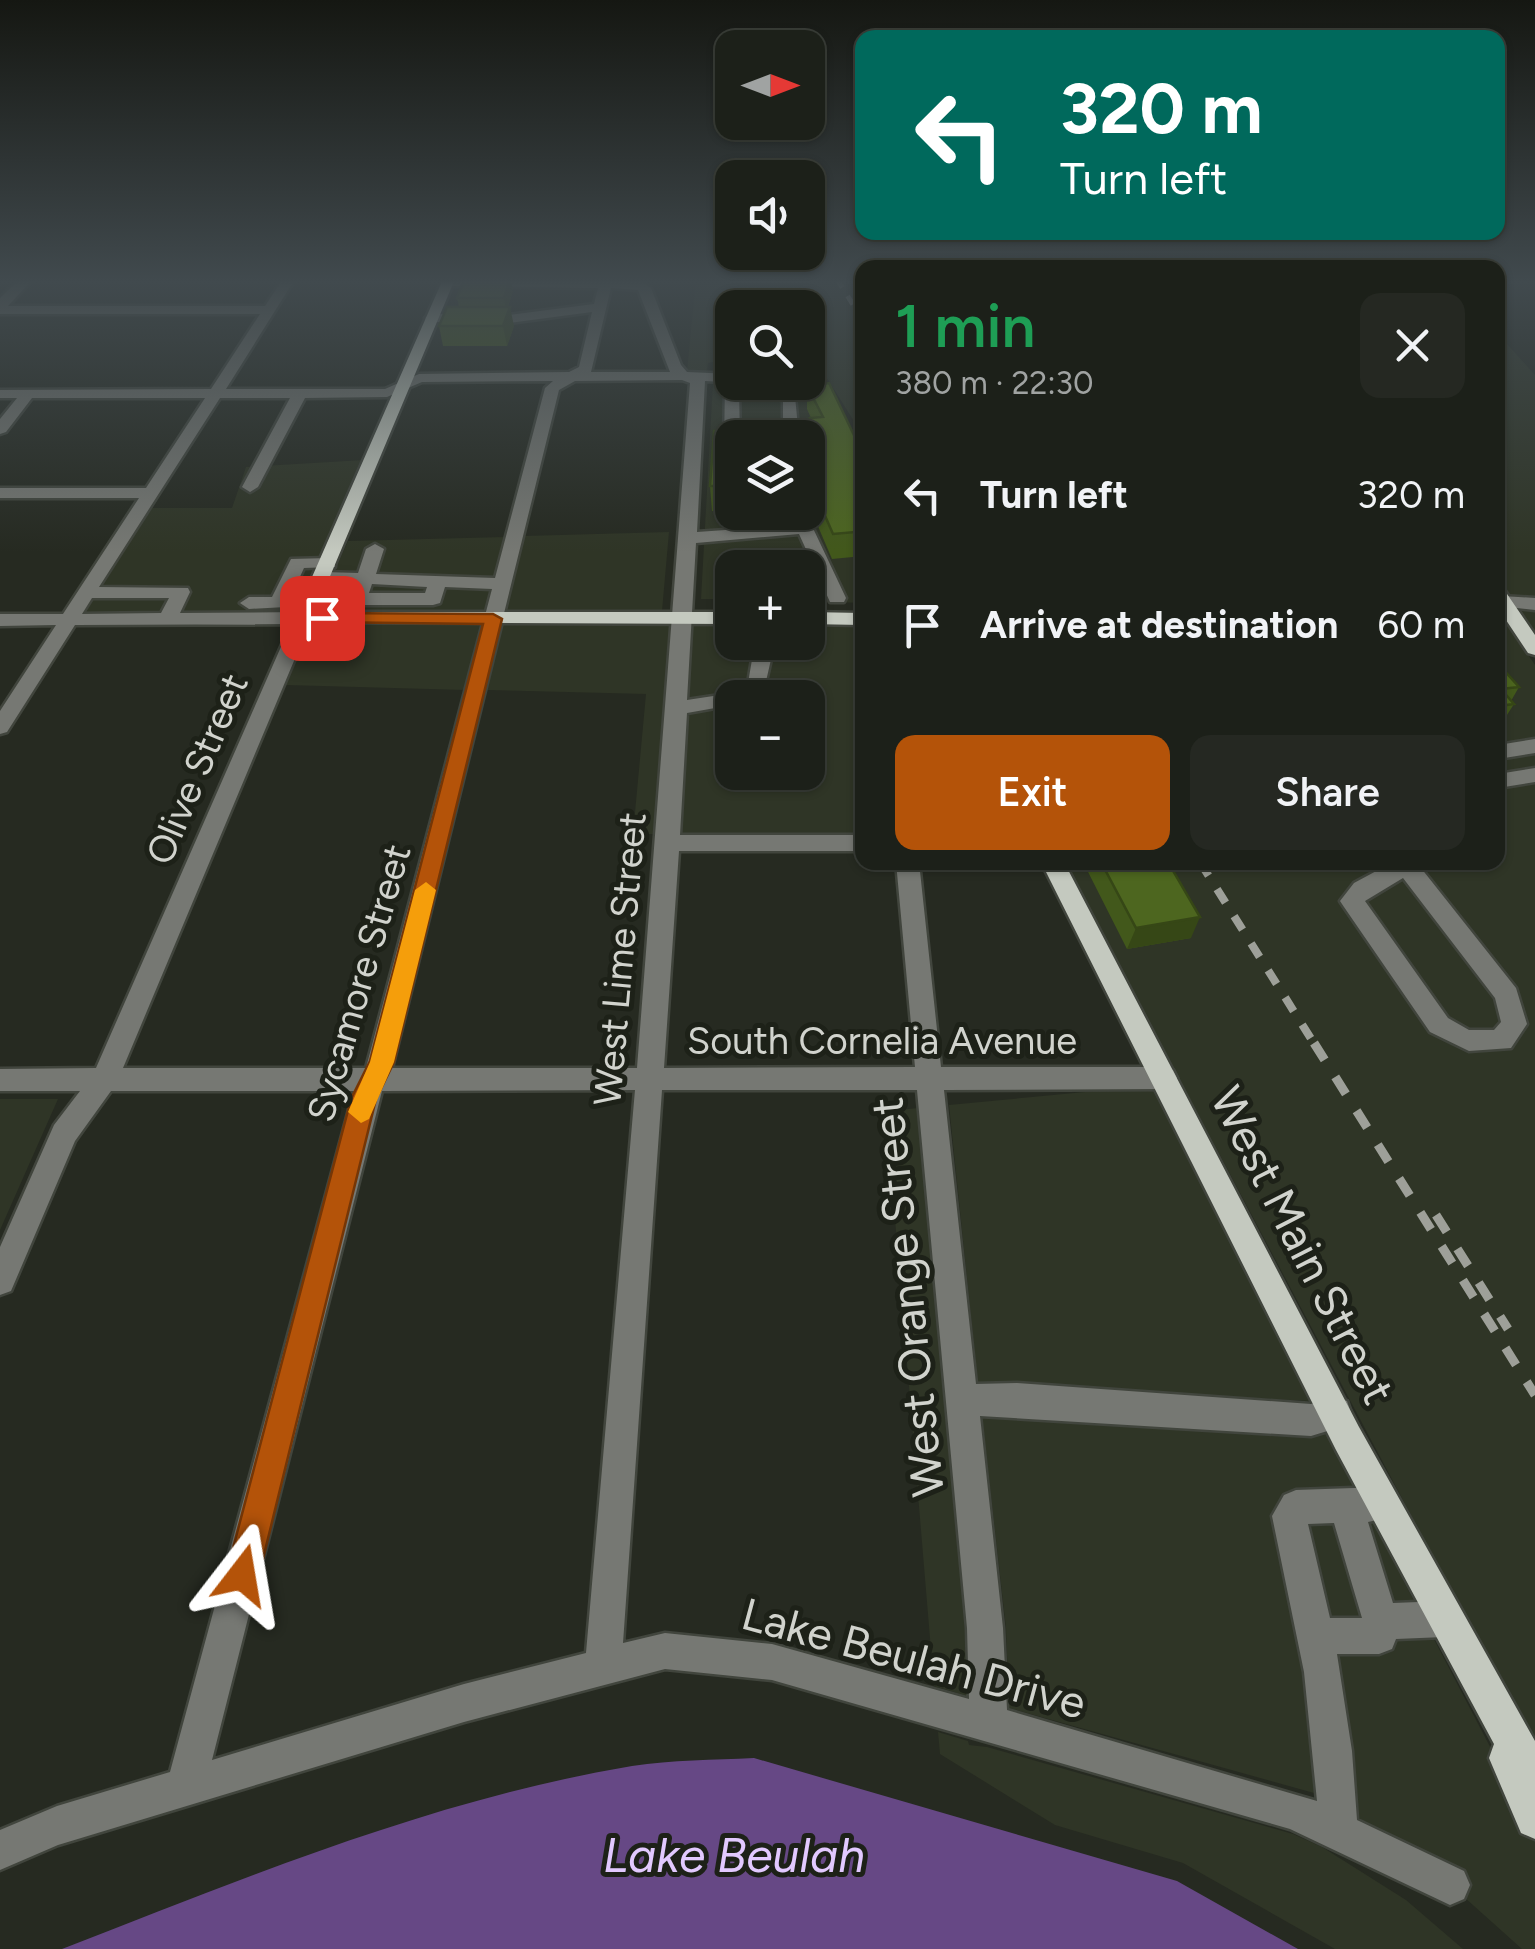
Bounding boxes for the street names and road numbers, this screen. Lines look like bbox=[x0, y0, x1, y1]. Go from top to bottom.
street label: Olive Street bbox=[136, 667, 258, 871]
street label: West Lime Street bbox=[584, 810, 656, 1108]
street label: Sycamore Street bbox=[297, 839, 421, 1127]
street label: South Cornelia Avenue bbox=[687, 1018, 1077, 1064]
street label: West Main Street bbox=[1200, 1077, 1406, 1413]
street label: West Orange Street bbox=[859, 1095, 955, 1499]
street label: Lake Beulah Drive bbox=[736, 1586, 1092, 1730]

